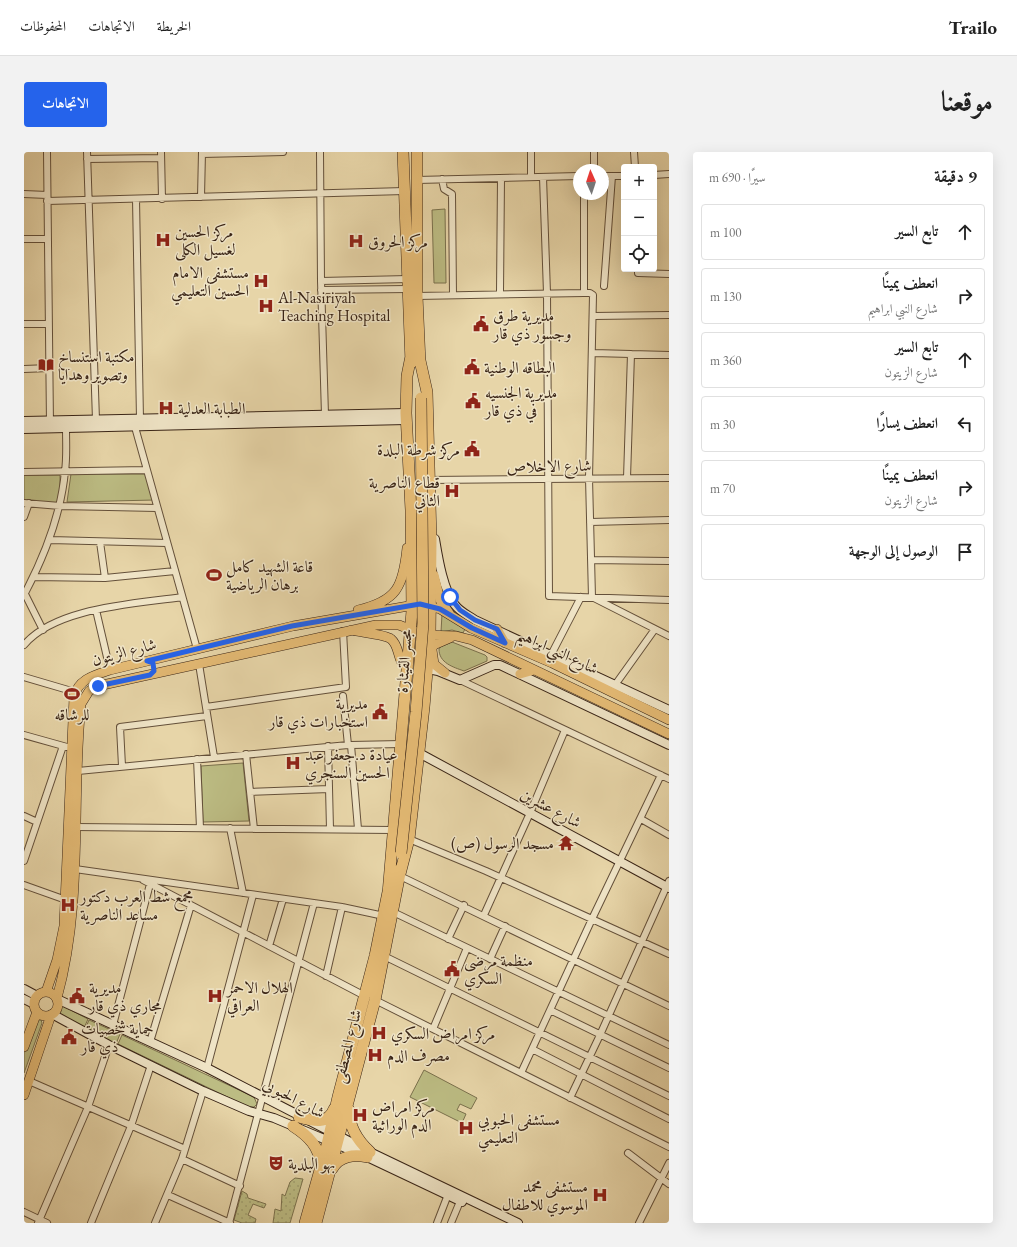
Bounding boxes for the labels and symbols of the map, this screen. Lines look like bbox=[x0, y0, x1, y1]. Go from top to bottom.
north arrow bbox=[573, 164, 609, 200]
place label: مركز الحسين لغسيل الكلى bbox=[175, 221, 235, 261]
hospital icon: مركز الحسين لغسيل الكلى bbox=[154, 231, 172, 249]
place label: مركز الحروق bbox=[368, 231, 428, 253]
hospital icon: مركز الحروق bbox=[347, 232, 365, 250]
place label: مستشفى الامام الحسين التعليمي bbox=[171, 262, 249, 306]
hospital icon: مستشفى الامام الحسين التعليمي bbox=[252, 272, 270, 290]
place label: Al-Nasiriyah Teaching Hospital bbox=[277, 287, 391, 326]
hospital icon: Al-Nasiriyah Teaching Hospital bbox=[257, 297, 275, 315]
place label: مديرية طرق وجسور ذي قار bbox=[491, 305, 571, 346]
public building icon: مديرية طرق وجسور ذي قار bbox=[472, 315, 490, 333]
place label: مكتبة استنساخ وتصوير وهدايا bbox=[58, 346, 134, 385]
library icon: مكتبة استنساخ وتصوير وهدايا bbox=[37, 356, 55, 374]
place label: البطاقه الوطنية bbox=[484, 357, 555, 378]
public building icon: البطاقه الوطنية bbox=[463, 358, 481, 376]
place label: مديرية الجنسيه في ذي قار bbox=[483, 382, 557, 423]
public building icon: مديرية الجنسيه في ذي قار bbox=[464, 392, 482, 410]
place label: الطبابة العدلية bbox=[178, 398, 245, 419]
hospital icon: الطبابة العدلية bbox=[157, 399, 175, 417]
place label: مركز شرطة البلدة bbox=[377, 439, 460, 461]
public building icon: مركز شرطة البلدة bbox=[463, 440, 481, 458]
street label: شارع الاخلاص bbox=[506, 455, 592, 480]
place label: قطاع الناصرية الثاني bbox=[369, 472, 440, 513]
hospital icon: قطاع الناصرية الثاني bbox=[443, 482, 461, 500]
place label: قاعة الشهيد كامل برهان الرياضية bbox=[226, 556, 313, 595]
sports icon: قاعة الشهيد كامل برهان الرياضية bbox=[205, 566, 223, 584]
route start bbox=[441, 588, 459, 606]
street label: شارع النبي ابراهيم bbox=[512, 623, 602, 684]
street label: مجسر القيثارة bbox=[391, 628, 417, 694]
street label: شارع الزيتون bbox=[89, 633, 159, 674]
route end bbox=[89, 677, 107, 695]
sports icon: للرشاقه bbox=[63, 685, 81, 703]
place label: مديرية استخبارات ذي قار bbox=[267, 693, 368, 734]
public building icon: مديرية استخبارات ذي قار bbox=[371, 703, 389, 721]
place label: للرشاقه bbox=[54, 704, 90, 725]
place label: عيادة د.جعفر عبد الحسين السنجري bbox=[305, 744, 398, 785]
hospital icon: عيادة د.جعفر عبد الحسين السنجري bbox=[284, 754, 302, 772]
street label: شارع عشرين bbox=[515, 783, 585, 835]
place label: مسجد الرسول (ص) bbox=[451, 833, 554, 854]
temple icon: مسجد الرسول (ص) bbox=[557, 834, 575, 852]
place label: مجمع شط العرب دكتور مساعد الناصرية bbox=[78, 886, 193, 925]
hospital icon: مجمع شط العرب دكتور مساعد الناصرية bbox=[59, 896, 77, 914]
place label: منظمة مرضى السكري bbox=[464, 950, 533, 991]
public building icon: منظمة مرضى السكري bbox=[443, 960, 461, 978]
place label: مديرية مجاري ذي قار bbox=[87, 977, 162, 1018]
place label: الهلال الاحمر العراقي bbox=[225, 977, 293, 1018]
public building icon: مديرية مجاري ذي قار bbox=[68, 987, 86, 1005]
hospital icon: الهلال الاحمر العراقي bbox=[206, 987, 224, 1005]
street label: شارع المصطفى bbox=[328, 1007, 369, 1086]
place label: حماية شخصيات ذي قار bbox=[79, 1018, 154, 1059]
place label: مركز امراض السكري bbox=[391, 1023, 495, 1046]
hospital icon: مركز امراض السكري bbox=[370, 1024, 388, 1042]
public building icon: حماية شخصيات ذي قار bbox=[60, 1028, 78, 1046]
place label: مصرف الدم bbox=[387, 1045, 450, 1070]
hospital icon: مصرف الدم bbox=[366, 1046, 384, 1064]
street label: شارع الحبوبي bbox=[258, 1073, 329, 1126]
place label: مركز امراض الدم الوراثية bbox=[372, 1096, 435, 1139]
hospital icon: مركز امراض الدم الوراثية bbox=[351, 1106, 369, 1124]
place label: مستشفى الحبوبي التعليمي bbox=[478, 1109, 560, 1153]
hospital icon: مستشفى الحبوبي التعليمي bbox=[457, 1119, 475, 1137]
place label: بهو البلدية bbox=[288, 1153, 335, 1174]
theatre icon: بهو البلدية bbox=[267, 1154, 285, 1172]
place label: مستشفى محمد الموسوي للاطفال bbox=[502, 1176, 588, 1217]
hospital icon: مستشفى محمد الموسوي للاطفال bbox=[591, 1186, 609, 1204]

